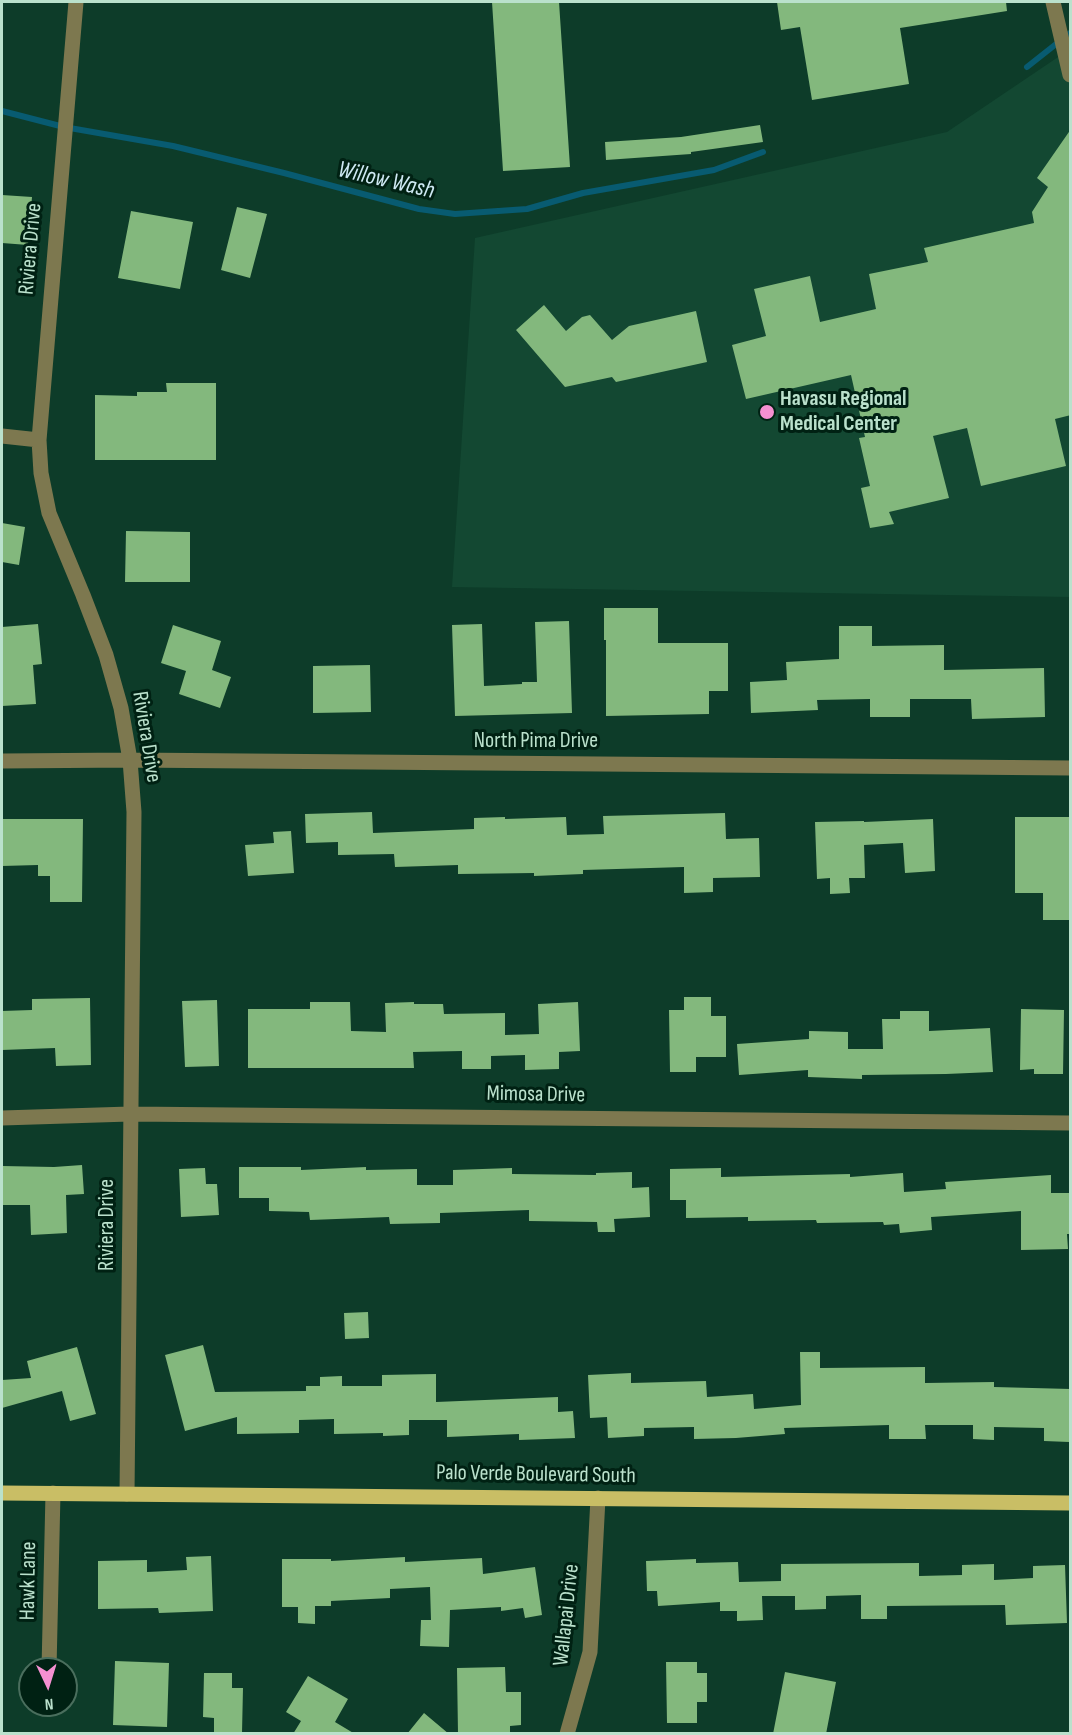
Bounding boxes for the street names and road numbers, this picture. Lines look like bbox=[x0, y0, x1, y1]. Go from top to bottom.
street label: Riviera Drive bbox=[14, 202, 48, 296]
street label: Riviera Drive bbox=[126, 689, 166, 785]
street label: North Pima Drive bbox=[474, 728, 598, 754]
street label: Mimosa Drive bbox=[486, 1081, 586, 1109]
street label: Riviera Drive bbox=[94, 1179, 120, 1271]
street label: Palo Verde Boulevard South bbox=[436, 1460, 636, 1490]
street label: Hawk Lane bbox=[15, 1541, 43, 1621]
street label: Wallapai Drive bbox=[549, 1563, 585, 1667]

